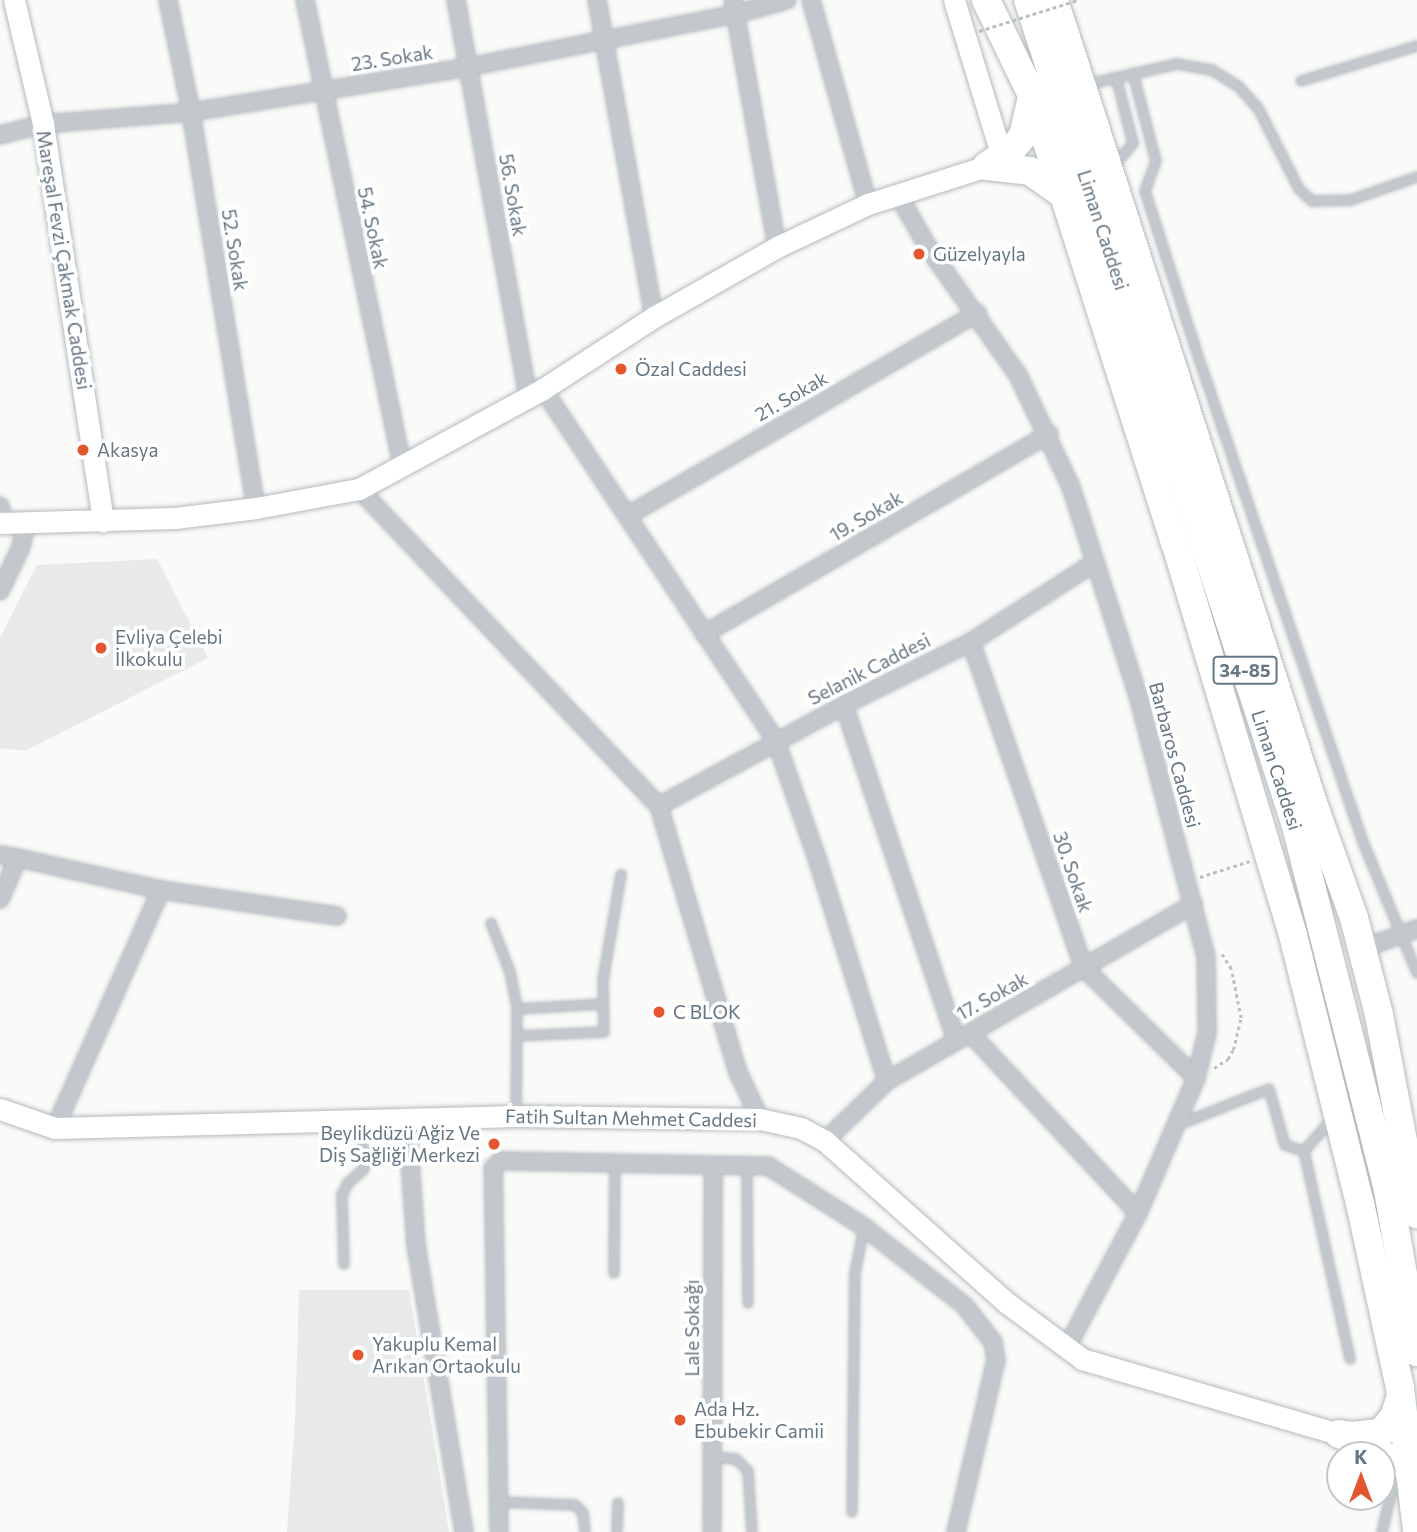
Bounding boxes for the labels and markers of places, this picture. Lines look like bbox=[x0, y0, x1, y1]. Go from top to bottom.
place label: Güzelyayla bbox=[933, 243, 1026, 265]
marker: Güzelyayla bbox=[911, 246, 927, 262]
place label: Özal Caddesi bbox=[635, 358, 747, 380]
marker: Özal Caddesi bbox=[613, 361, 629, 377]
place label: Akasya bbox=[97, 439, 158, 461]
marker: Akasya bbox=[75, 442, 91, 458]
place label: Evliya Çelebi İlkokulu bbox=[115, 626, 223, 670]
marker: Evliya Çelebi İlkokulu bbox=[93, 640, 109, 656]
place label: C BLOK bbox=[673, 1001, 741, 1023]
marker: C BLOK bbox=[651, 1004, 667, 1020]
place label: Beylikdüzü Ağiz Ve Diş Sağliği Merkezi bbox=[319, 1122, 480, 1166]
marker: Beylikdüzü Ağiz Ve Diş Sağliği Merkezi bbox=[486, 1136, 502, 1152]
place label: Yakuplu Kemal Arıkan Ortaokulu bbox=[372, 1333, 521, 1377]
marker: Yakuplu Kemal Arıkan Ortaokulu bbox=[350, 1347, 366, 1363]
place label: Ada Hz. Ebubekir Camii bbox=[694, 1398, 824, 1442]
marker: Ada Hz. Ebubekir Camii bbox=[672, 1412, 688, 1428]

